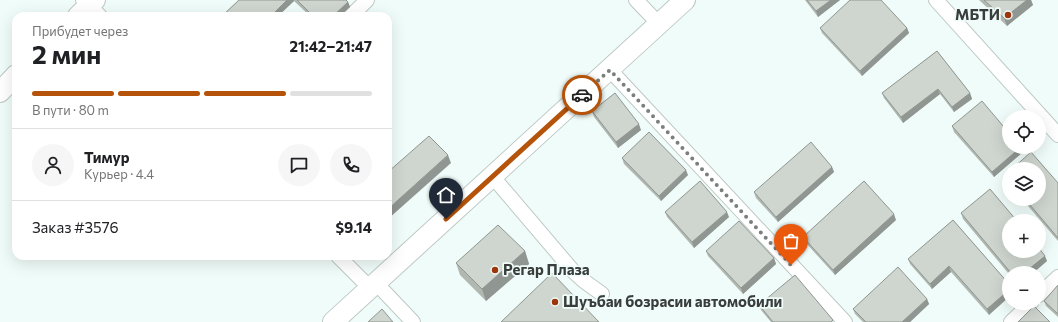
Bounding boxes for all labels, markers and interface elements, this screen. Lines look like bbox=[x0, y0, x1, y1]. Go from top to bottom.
place label: МБТИ bbox=[955, 5, 1000, 23]
marker: МБТИ bbox=[1003, 10, 1013, 20]
text: Прибудет через bbox=[32, 23, 128, 39]
text: 21:42–21:47 bbox=[289, 37, 372, 55]
text: 2 мин bbox=[32, 38, 101, 69]
courier bbox=[562, 75, 602, 115]
icon: car bbox=[571, 84, 593, 106]
text: В пути · 80 m bbox=[32, 102, 109, 118]
map controls bbox=[1002, 110, 1046, 310]
button: locate bbox=[1002, 110, 1046, 154]
button: person bbox=[32, 144, 74, 186]
button: chat bbox=[278, 144, 320, 186]
button: phone bbox=[330, 144, 372, 186]
text: Тимур bbox=[84, 148, 129, 166]
button: layers bbox=[1002, 162, 1046, 206]
text: Курьер · 4.4 bbox=[84, 166, 154, 182]
pin bbox=[429, 178, 463, 219]
icon: home bbox=[435, 184, 457, 206]
button: + bbox=[1002, 214, 1046, 258]
text: Заказ #3576 bbox=[32, 218, 119, 236]
text: $9.14 bbox=[335, 218, 372, 236]
pin bbox=[774, 224, 808, 265]
icon: bag bbox=[780, 230, 802, 252]
place label: Регар Плаза bbox=[503, 260, 590, 278]
marker: Регар Плаза bbox=[490, 265, 500, 275]
button: − bbox=[1002, 266, 1046, 310]
place label: Шуъбаи бозрасии автомобили bbox=[563, 292, 782, 310]
marker: Шуъбаи бозрасии автомобили bbox=[550, 297, 560, 307]

